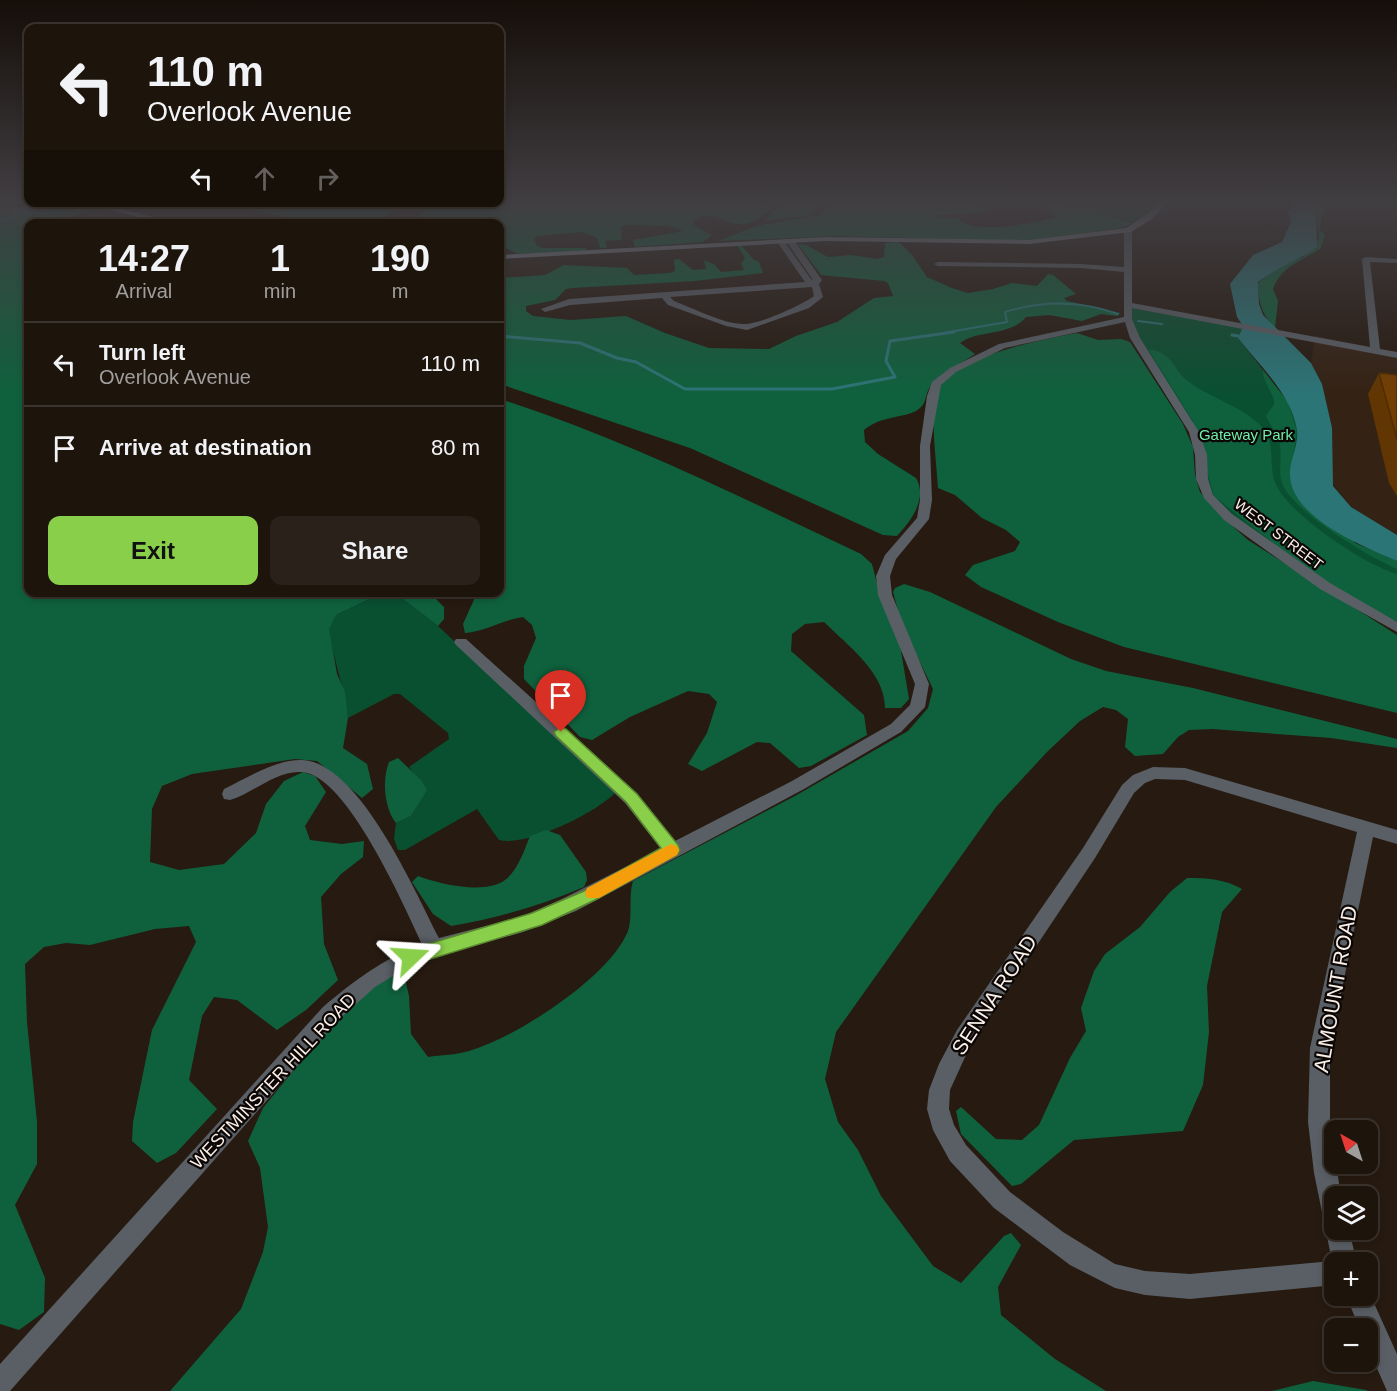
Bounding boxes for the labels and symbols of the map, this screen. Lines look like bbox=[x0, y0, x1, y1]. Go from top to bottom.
park label: Gateway Park bbox=[1199, 426, 1294, 443]
street label: WEST STREET bbox=[1231, 495, 1327, 573]
pin bbox=[535, 670, 586, 732]
street label: ALMOUNT ROAD bbox=[1309, 904, 1361, 1074]
position arrow bbox=[379, 925, 443, 989]
street label: SENNA ROAD bbox=[947, 931, 1041, 1059]
street label: WESTMINSTER HILL ROAD bbox=[186, 989, 360, 1173]
north arrow bbox=[1324, 1120, 1378, 1174]

